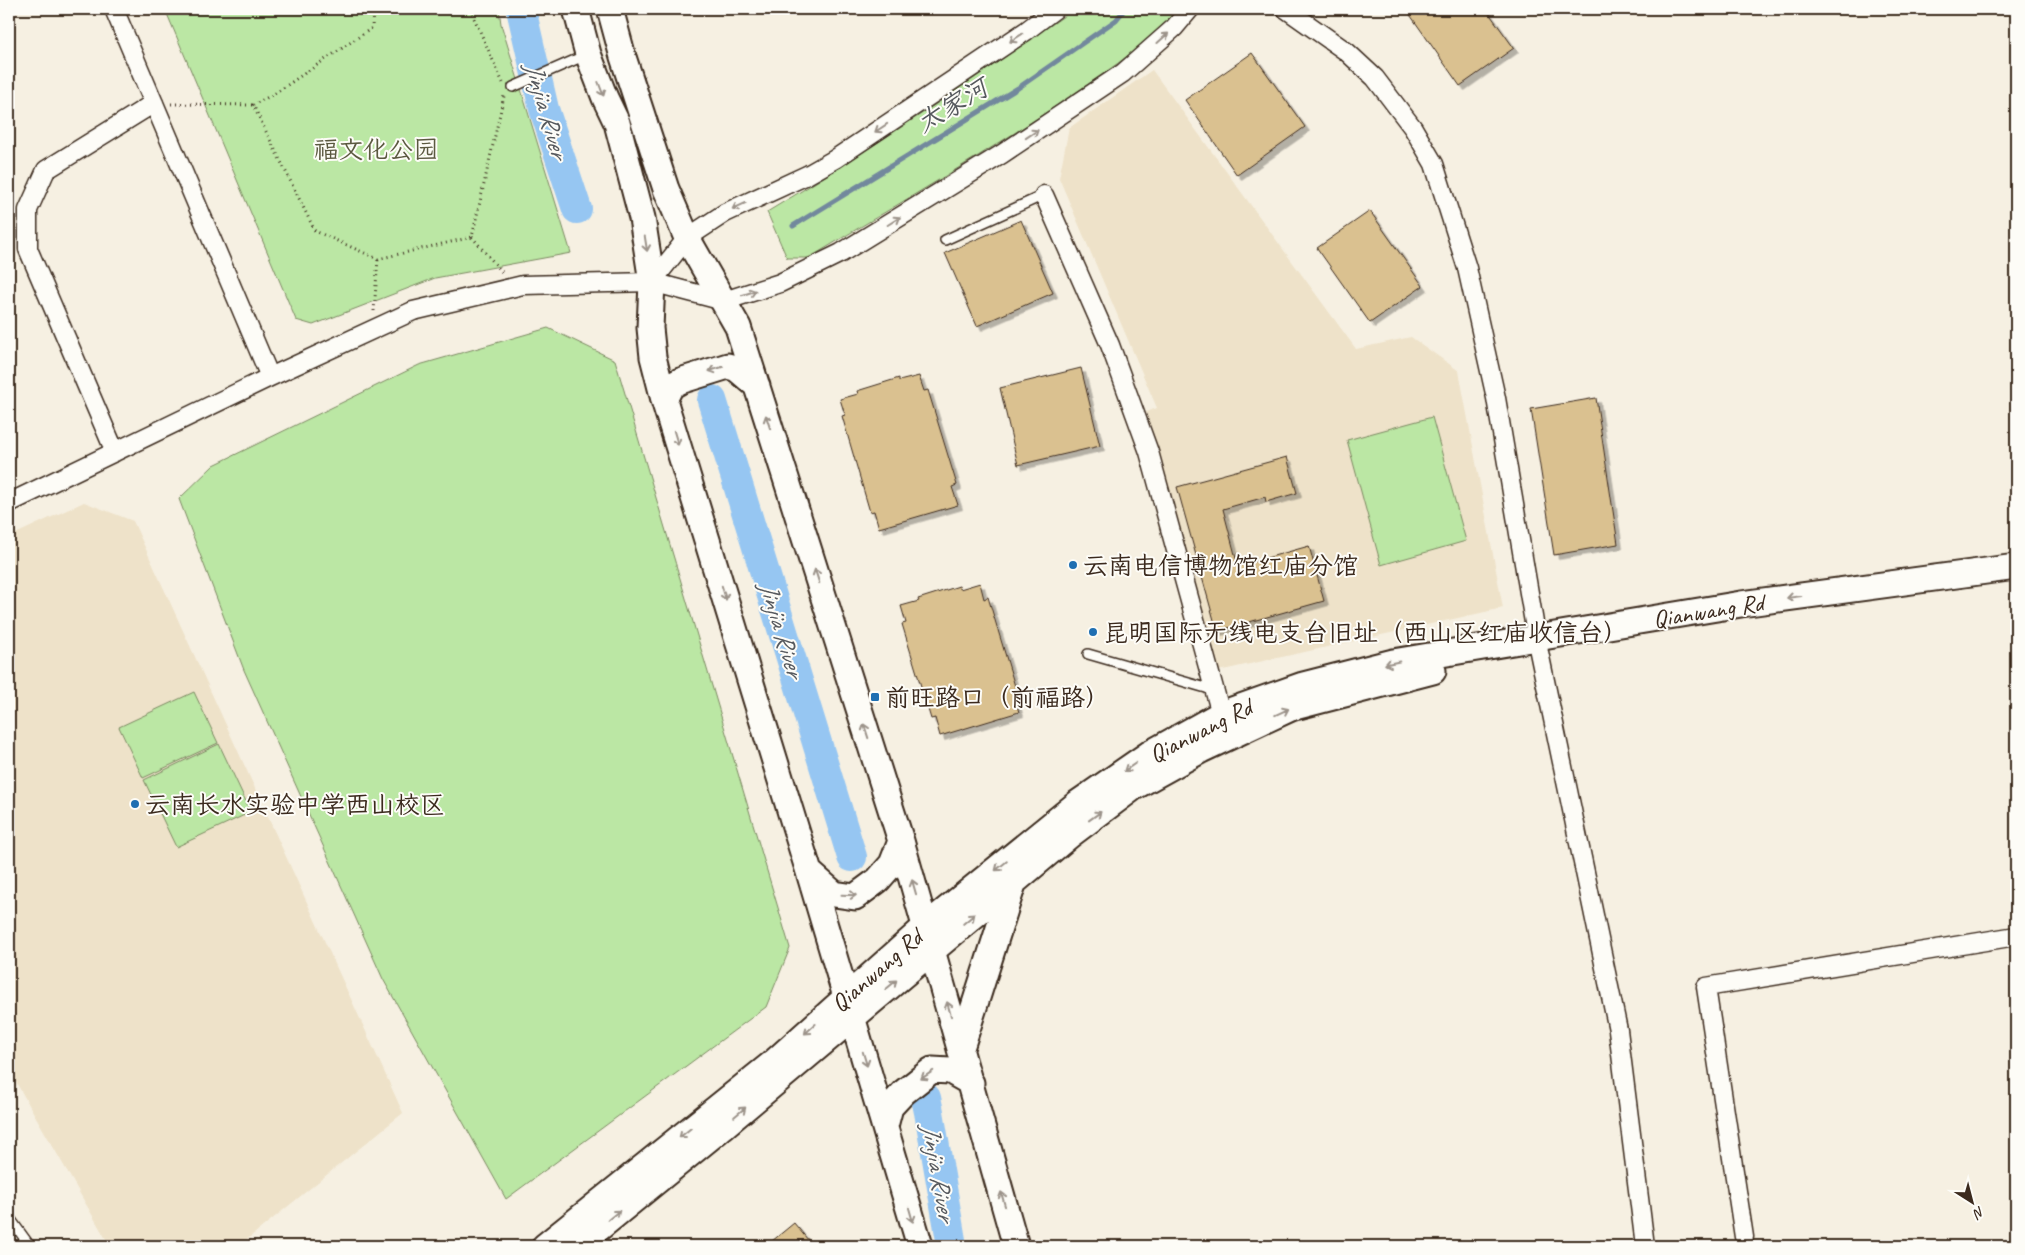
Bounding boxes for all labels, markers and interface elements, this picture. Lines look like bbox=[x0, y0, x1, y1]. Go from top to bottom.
one-way arrow bbox=[1156, 32, 1169, 44]
one-way arrow bbox=[1009, 33, 1023, 43]
water label: Jinjia River bbox=[517, 57, 577, 166]
water label: 太家河 bbox=[910, 69, 998, 140]
one-way arrow bbox=[597, 80, 606, 96]
one-way arrow bbox=[874, 123, 888, 133]
one-way arrow bbox=[1024, 129, 1038, 139]
park label: 福文化公园 bbox=[313, 134, 439, 166]
one-way arrow bbox=[732, 202, 747, 212]
one-way arrow bbox=[887, 215, 901, 225]
one-way arrow bbox=[642, 236, 652, 252]
one-way arrow bbox=[741, 288, 757, 297]
one-way arrow bbox=[708, 365, 724, 375]
one-way arrow bbox=[763, 414, 773, 430]
one-way arrow bbox=[672, 429, 682, 445]
place label: 云南电信博物馆红庙分馆 bbox=[1083, 550, 1358, 582]
marker: 云南电信博物馆红庙分馆 bbox=[1067, 559, 1079, 571]
one-way arrow bbox=[812, 569, 821, 585]
water label: Jinjia River bbox=[751, 576, 813, 685]
one-way arrow bbox=[719, 585, 729, 601]
street label: Qianwang Rd bbox=[1651, 586, 1770, 636]
one-way arrow bbox=[1787, 592, 1803, 602]
place label: 昆明国际无线电支台旧址（西山区红庙收信台） bbox=[1103, 617, 1628, 649]
marker: 昆明国际无线电支台旧址（西山区红庙收信台） bbox=[1087, 626, 1099, 638]
one-way arrow bbox=[1385, 659, 1401, 668]
place label: 前旺路口（前福路） bbox=[885, 682, 1110, 714]
street label: Qianwang Rd bbox=[1144, 689, 1261, 770]
marker: 前旺路口（前福路） bbox=[869, 691, 881, 703]
one-way arrow bbox=[1274, 706, 1289, 716]
one-way arrow bbox=[861, 724, 870, 740]
one-way arrow bbox=[1123, 762, 1137, 772]
place label: 云南长水实验中学西山校区 bbox=[145, 789, 445, 821]
marker: 云南长水实验中学西山校区 bbox=[129, 798, 141, 810]
one-way arrow bbox=[1088, 811, 1101, 822]
one-way arrow bbox=[994, 860, 1007, 871]
one-way arrow bbox=[908, 879, 918, 895]
one-way arrow bbox=[840, 891, 856, 900]
one-way arrow bbox=[962, 914, 975, 925]
street label: Qianwang Rd bbox=[824, 919, 932, 1019]
one-way arrow bbox=[884, 979, 897, 990]
one-way arrow bbox=[944, 1002, 954, 1018]
one-way arrow bbox=[804, 1023, 816, 1035]
one-way arrow bbox=[861, 1051, 871, 1067]
one-way arrow bbox=[920, 1070, 934, 1080]
one-way arrow bbox=[733, 1107, 746, 1118]
water label: Jinjia River bbox=[913, 1119, 964, 1227]
one-way arrow bbox=[679, 1127, 692, 1138]
north arrow bbox=[1948, 1178, 1998, 1228]
one-way arrow bbox=[998, 1192, 1008, 1208]
text: N bbox=[1969, 1203, 1988, 1223]
one-way arrow bbox=[906, 1207, 916, 1223]
one-way arrow bbox=[608, 1210, 621, 1221]

